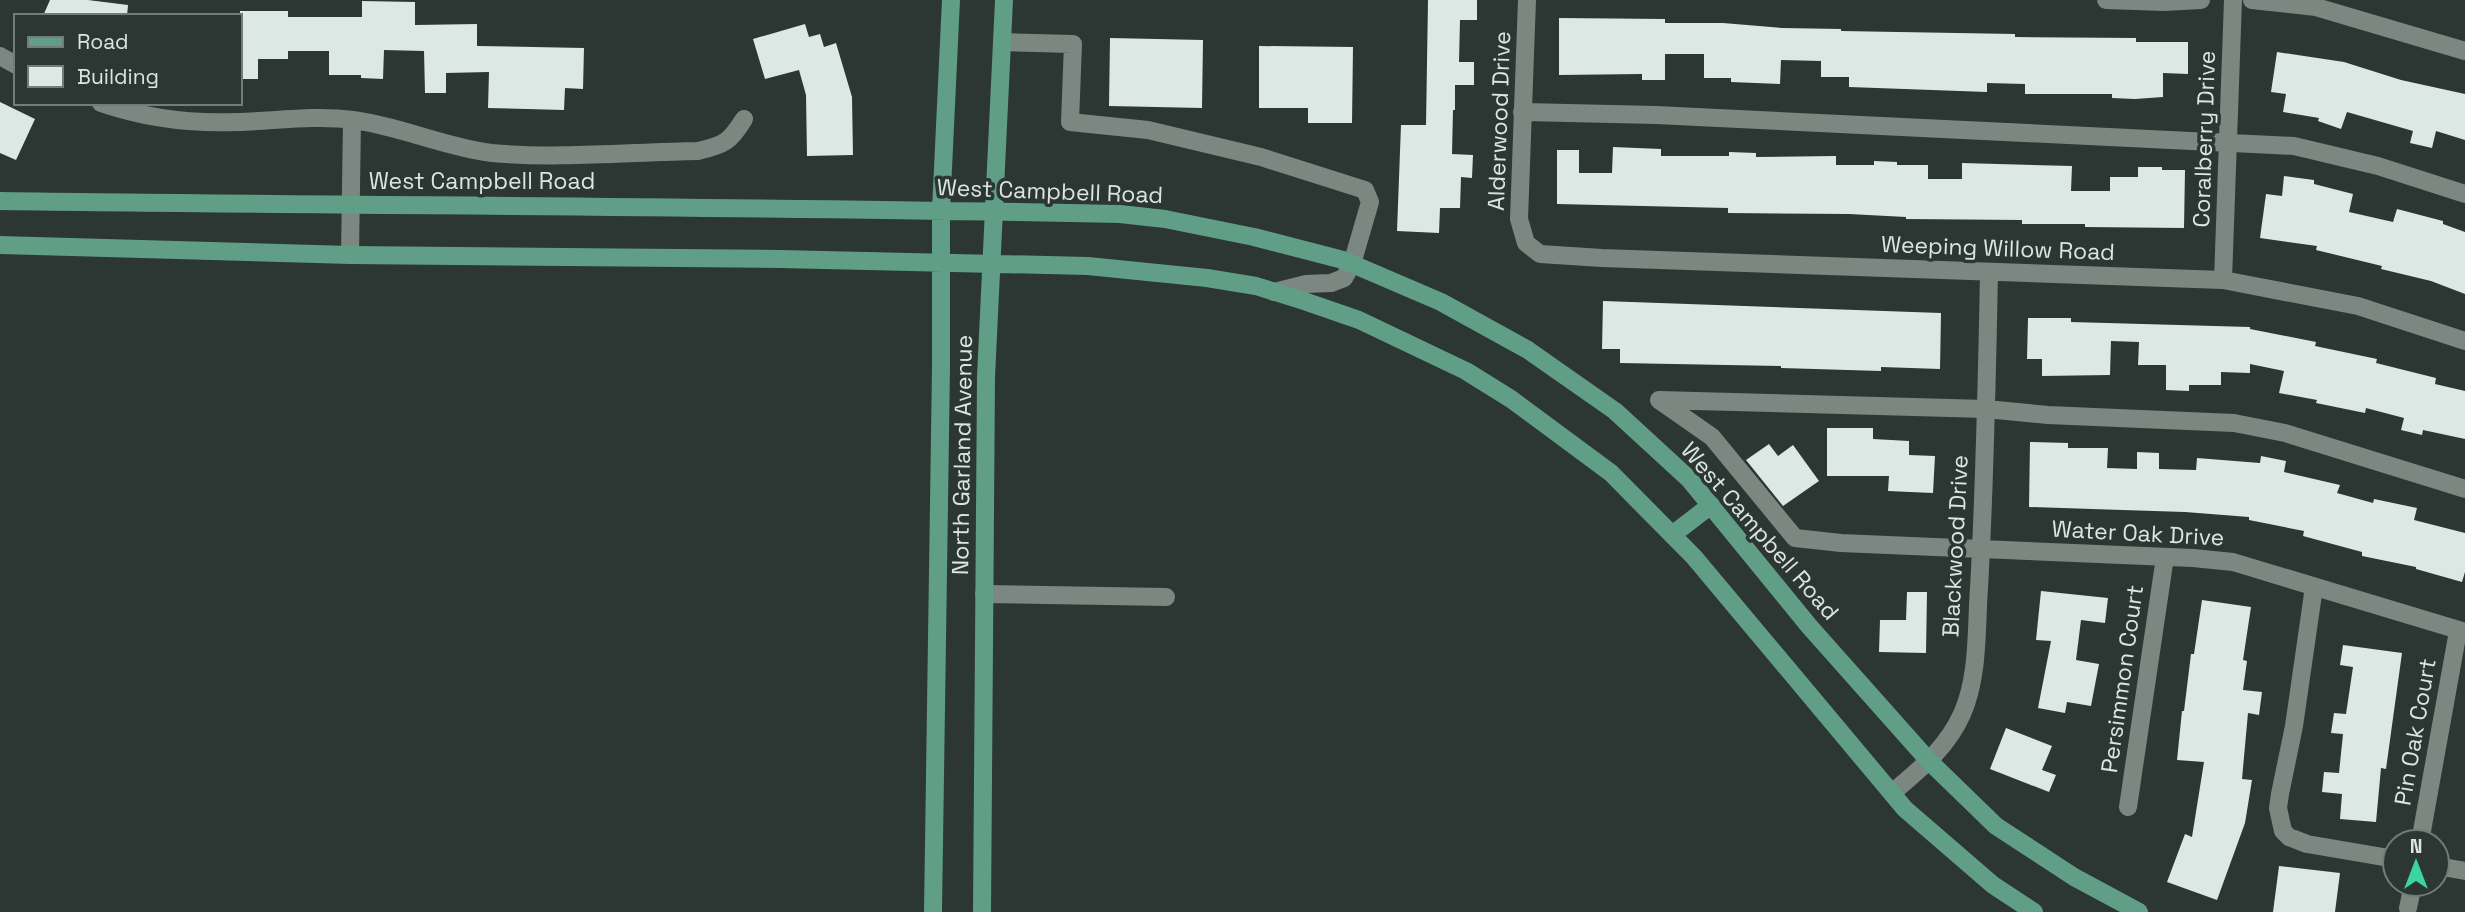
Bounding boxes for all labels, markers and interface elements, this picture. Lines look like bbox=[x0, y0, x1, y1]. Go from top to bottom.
legend bbox=[14, 14, 242, 105]
text: Road bbox=[77, 28, 129, 55]
street label: Alderwood Drive bbox=[1481, 31, 1517, 211]
street label: Coralberry Drive bbox=[2186, 50, 2222, 228]
text: Building bbox=[77, 63, 159, 90]
street label: West Campbell Road bbox=[369, 166, 595, 196]
street label: West Campbell Road bbox=[936, 172, 1164, 210]
street label: Weeping Willow Road bbox=[1881, 229, 2115, 267]
street label: North Garland Avenue bbox=[945, 335, 979, 575]
street label: West Campbell Road bbox=[1674, 436, 1846, 626]
street label: Blackwood Drive bbox=[1935, 454, 1975, 638]
street label: Water Oak Drive bbox=[2051, 514, 2225, 552]
street label: Persimmon Court bbox=[2094, 583, 2150, 775]
street label: Pin Oak Court bbox=[2387, 656, 2443, 808]
north arrow bbox=[2381, 828, 2451, 898]
text: N bbox=[2410, 834, 2422, 859]

